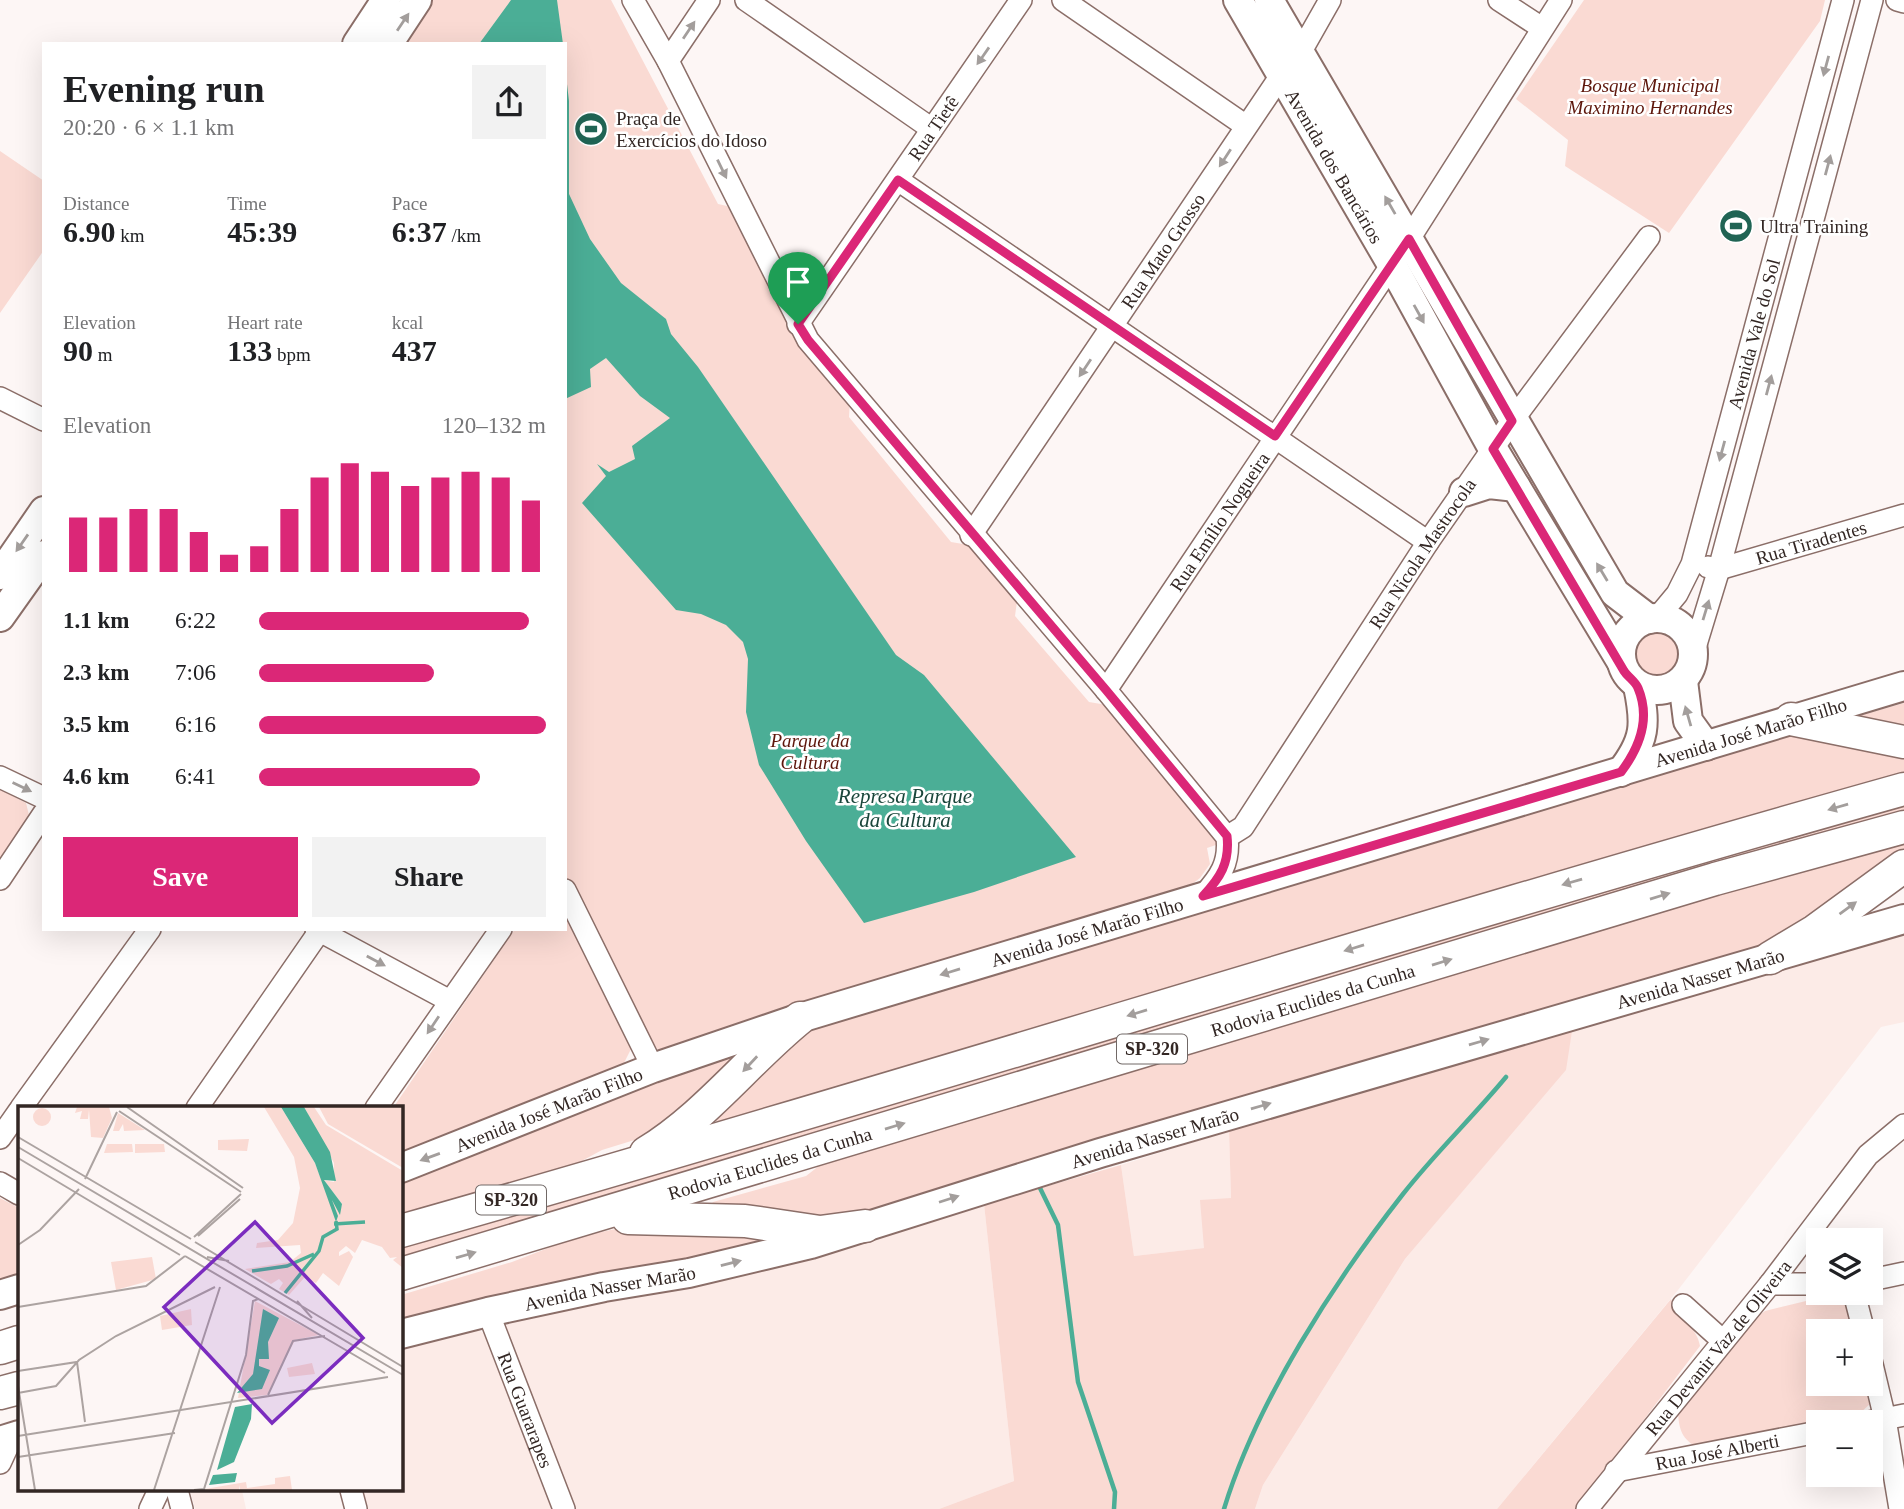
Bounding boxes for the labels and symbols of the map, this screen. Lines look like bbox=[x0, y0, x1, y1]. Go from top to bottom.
one-way arrow bbox=[396, 12, 409, 32]
one-way arrow bbox=[682, 21, 696, 39]
one-way arrow bbox=[976, 47, 990, 65]
one-way arrow bbox=[1820, 56, 1830, 77]
park label: Bosque Municipal Maximino Hernandes bbox=[1566, 75, 1733, 118]
street label: Avenida dos Bancários bbox=[1281, 85, 1388, 247]
street label: Rua Tietê bbox=[903, 92, 962, 164]
place label: Praça de Exercícios do Idoso bbox=[616, 108, 767, 151]
sports icon: Praça de Exercícios do Idoso bbox=[572, 110, 610, 148]
one-way arrow bbox=[1218, 149, 1231, 168]
one-way arrow bbox=[1823, 154, 1834, 176]
one-way arrow bbox=[716, 159, 727, 179]
street label: Rua Mato Grosso bbox=[1117, 189, 1209, 312]
one-way arrow bbox=[1384, 196, 1396, 215]
sports icon: Ultra Training bbox=[1717, 207, 1755, 245]
place label: Ultra Training bbox=[1760, 216, 1869, 237]
pin bbox=[768, 252, 828, 324]
street label: Avenida Vale do Sol bbox=[1723, 256, 1784, 411]
one-way arrow bbox=[1413, 304, 1425, 324]
one-way arrow bbox=[1078, 359, 1092, 377]
one-way arrow bbox=[1764, 373, 1775, 395]
one-way arrow bbox=[1716, 441, 1727, 463]
street label: Rua Emílio Nogueira bbox=[1165, 448, 1274, 595]
street label: Rua Nicola Mastrocola bbox=[1364, 474, 1480, 632]
street label: Rua Tiradentes bbox=[1753, 516, 1869, 568]
one-way arrow bbox=[15, 534, 29, 552]
one-way arrow bbox=[1596, 562, 1609, 581]
one-way arrow bbox=[1702, 599, 1712, 620]
street label: Avenida José Marão Filho bbox=[1652, 693, 1849, 771]
one-way arrow bbox=[1682, 704, 1693, 726]
park label: Parque da Cultura bbox=[770, 730, 849, 773]
one-way arrow bbox=[12, 782, 32, 793]
water label: Represa Parque da Cultura bbox=[837, 784, 972, 832]
one-way arrow bbox=[1827, 802, 1849, 813]
one-way arrow bbox=[1561, 877, 1583, 888]
one-way arrow bbox=[1649, 891, 1670, 901]
street label: Avenida José Marão Filho bbox=[988, 893, 1186, 971]
one-way arrow bbox=[1838, 901, 1857, 915]
one-way arrow bbox=[1344, 943, 1365, 953]
street label: Avenida Nasser Marão bbox=[1614, 944, 1787, 1013]
one-way arrow bbox=[366, 956, 386, 967]
one-way arrow bbox=[1431, 956, 1452, 966]
street label: Rodovia Euclides da Cunha bbox=[1208, 959, 1418, 1040]
one-way arrow bbox=[939, 968, 960, 978]
one-way arrow bbox=[1126, 1009, 1147, 1019]
one-way arrow bbox=[426, 1016, 440, 1034]
road number: SP-320 bbox=[1117, 1034, 1187, 1064]
one-way arrow bbox=[1469, 1037, 1490, 1047]
one-way arrow bbox=[742, 1056, 759, 1073]
street label: Avenida José Marão Filho bbox=[452, 1063, 645, 1156]
one-way arrow bbox=[1250, 1100, 1272, 1111]
street label: Avenida Nasser Marão bbox=[1068, 1103, 1241, 1172]
inset map bbox=[18, 1106, 402, 1492]
one-way arrow bbox=[885, 1120, 906, 1131]
street label: Rodovia Euclides da Cunha bbox=[665, 1122, 875, 1204]
one-way arrow bbox=[420, 1151, 441, 1162]
road number: SP-320 bbox=[476, 1185, 546, 1214]
one-way arrow bbox=[938, 1193, 959, 1203]
one-way arrow bbox=[456, 1249, 477, 1259]
street label: Rua Devanir Vaz de Oliveira bbox=[1641, 1255, 1795, 1439]
one-way arrow bbox=[720, 1258, 742, 1269]
street label: Avenida Nasser Marão bbox=[522, 1261, 698, 1314]
street label: Rua Guararapes bbox=[494, 1349, 558, 1471]
street label: Rua José Alberti bbox=[1653, 1429, 1781, 1474]

